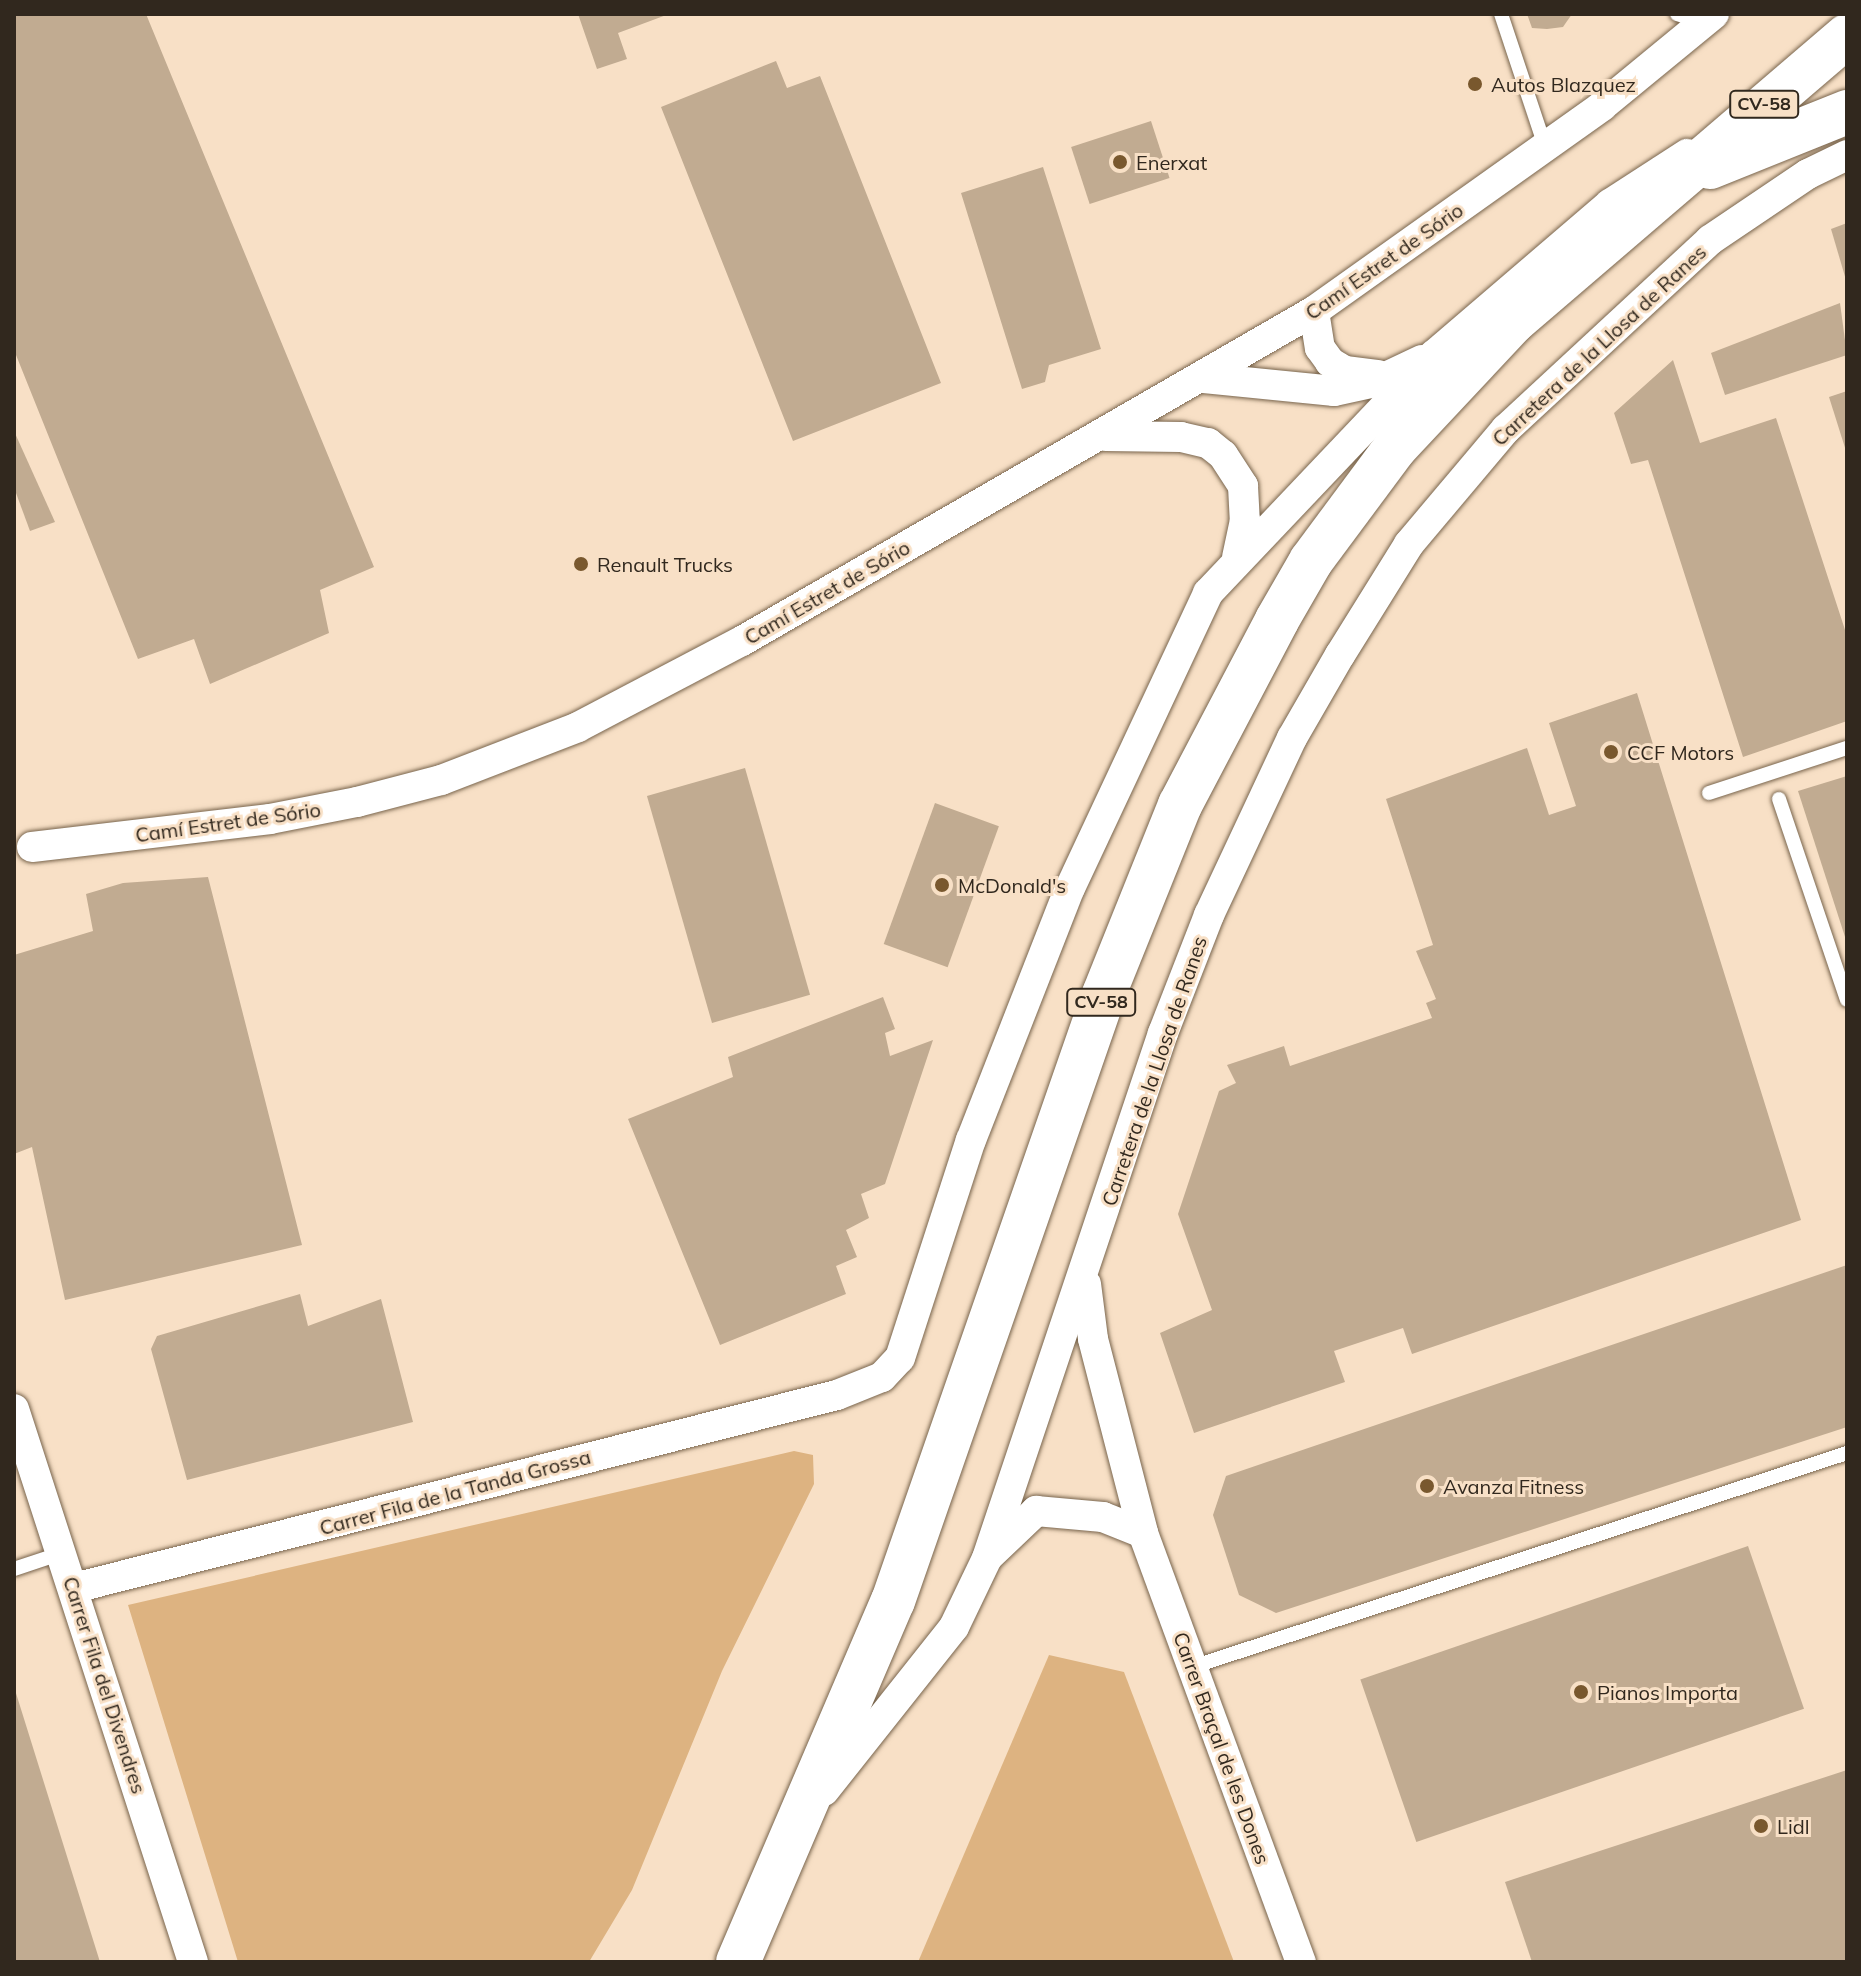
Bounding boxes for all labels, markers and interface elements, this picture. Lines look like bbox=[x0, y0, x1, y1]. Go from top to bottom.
place label: Autos Blazquez bbox=[1491, 72, 1636, 96]
marker: Autos Blazquez bbox=[1466, 75, 1484, 93]
road number: CV-58 bbox=[1728, 90, 1800, 118]
place label: Enerxat bbox=[1136, 150, 1207, 174]
marker: Enerxat bbox=[1111, 153, 1129, 171]
street label: Camí Estret de Sório bbox=[1301, 198, 1467, 324]
street label: Carretera de la Llosa de Ranes bbox=[1487, 240, 1711, 450]
street label: Camí Estret de Sório bbox=[740, 535, 914, 649]
place label: Renault Trucks bbox=[597, 552, 733, 576]
marker: Renault Trucks bbox=[572, 555, 590, 573]
place label: CCF Motors bbox=[1627, 740, 1734, 764]
marker: CCF Motors bbox=[1602, 743, 1620, 761]
street label: Camí Estret de Sório bbox=[134, 797, 322, 847]
place label: McDonald's bbox=[958, 873, 1066, 897]
marker: McDonald's bbox=[933, 876, 951, 894]
street label: Carretera de la Llosa de Ranes bbox=[1097, 933, 1211, 1209]
road number: CV-58 bbox=[1065, 988, 1137, 1016]
street label: Carrer Fila de la Tanda Grossa bbox=[317, 1444, 593, 1540]
place label: Avanza Fitness bbox=[1443, 1474, 1584, 1498]
marker: Avanza Fitness bbox=[1418, 1477, 1436, 1495]
street label: Carrer Fila del Divendres bbox=[59, 1574, 151, 1796]
street label: Carrer Braçal de les Dones bbox=[1169, 1629, 1275, 1867]
place label: Pianos Importa bbox=[1597, 1680, 1738, 1704]
marker: Pianos Importa bbox=[1572, 1683, 1590, 1701]
place label: Lidl bbox=[1777, 1814, 1809, 1838]
marker: Lidl bbox=[1752, 1817, 1770, 1835]

